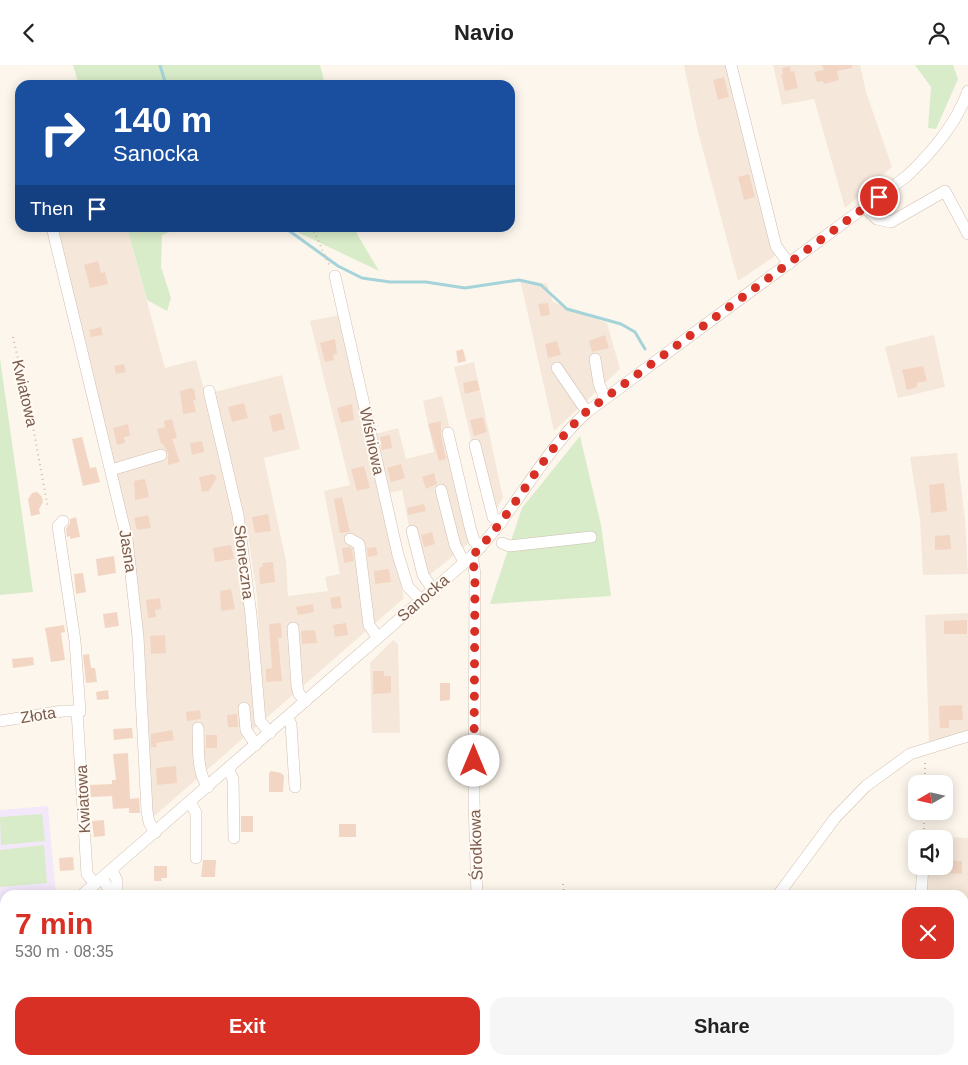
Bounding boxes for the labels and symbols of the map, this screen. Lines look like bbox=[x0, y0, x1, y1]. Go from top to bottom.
pin bbox=[858, 176, 900, 218]
street label: Kwiatowa bbox=[9, 358, 41, 428]
street label: Wiśniowa bbox=[357, 406, 387, 476]
street label: Słoneczna bbox=[231, 524, 257, 600]
street label: Jasna bbox=[116, 529, 140, 574]
street label: Sanocka bbox=[394, 571, 452, 625]
street label: Złota bbox=[19, 704, 57, 726]
position arrow bbox=[447, 734, 499, 786]
street label: Kwiatowa bbox=[73, 764, 93, 834]
north arrow bbox=[908, 775, 952, 820]
street label: Środkowa bbox=[465, 809, 486, 881]

